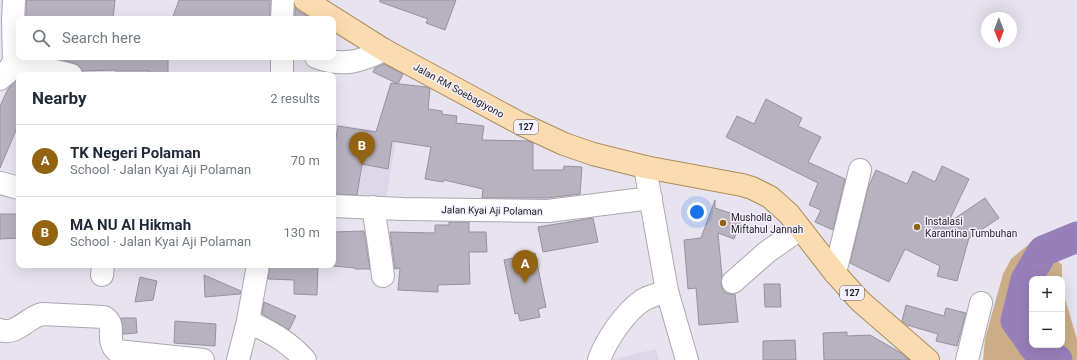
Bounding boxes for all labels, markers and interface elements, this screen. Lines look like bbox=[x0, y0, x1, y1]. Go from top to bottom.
north arrow bbox=[981, 12, 1017, 48]
search box bbox=[16, 16, 336, 60]
icon: search bbox=[30, 27, 52, 49]
text: Search here bbox=[62, 29, 141, 47]
street label: Jalan RM Soebagiyono bbox=[412, 61, 506, 120]
text: Nearby bbox=[32, 88, 87, 108]
text: 2 results bbox=[270, 91, 320, 106]
road number: 127 bbox=[514, 120, 538, 134]
pin: B bbox=[349, 132, 375, 165]
text: TK Negeri Polaman bbox=[70, 144, 201, 162]
text: A bbox=[41, 153, 49, 168]
text: 70 m bbox=[291, 153, 320, 168]
text: School · Jalan Kyai Aji Polaman bbox=[70, 162, 251, 177]
your location bbox=[687, 202, 707, 222]
street label: Jalan Kyai Aji Polaman bbox=[441, 204, 543, 217]
place label: Musholla Miftahul Jannah bbox=[731, 212, 803, 235]
text: MA NU Al Hikmah bbox=[70, 216, 191, 234]
place label: Instalasi Karantina Tumbuhan bbox=[925, 216, 1017, 239]
marker: Musholla Miftahul Jannah bbox=[718, 218, 728, 228]
marker: Instalasi Karantina Tumbuhan bbox=[912, 222, 922, 232]
text: B bbox=[41, 225, 49, 240]
text: 130 m bbox=[283, 225, 320, 240]
text: School · Jalan Kyai Aji Polaman bbox=[70, 234, 251, 249]
pin: A bbox=[512, 250, 538, 283]
map controls bbox=[1029, 276, 1065, 348]
button: + bbox=[1029, 276, 1065, 312]
road number: 127 bbox=[840, 286, 864, 300]
button: − bbox=[1029, 312, 1065, 348]

